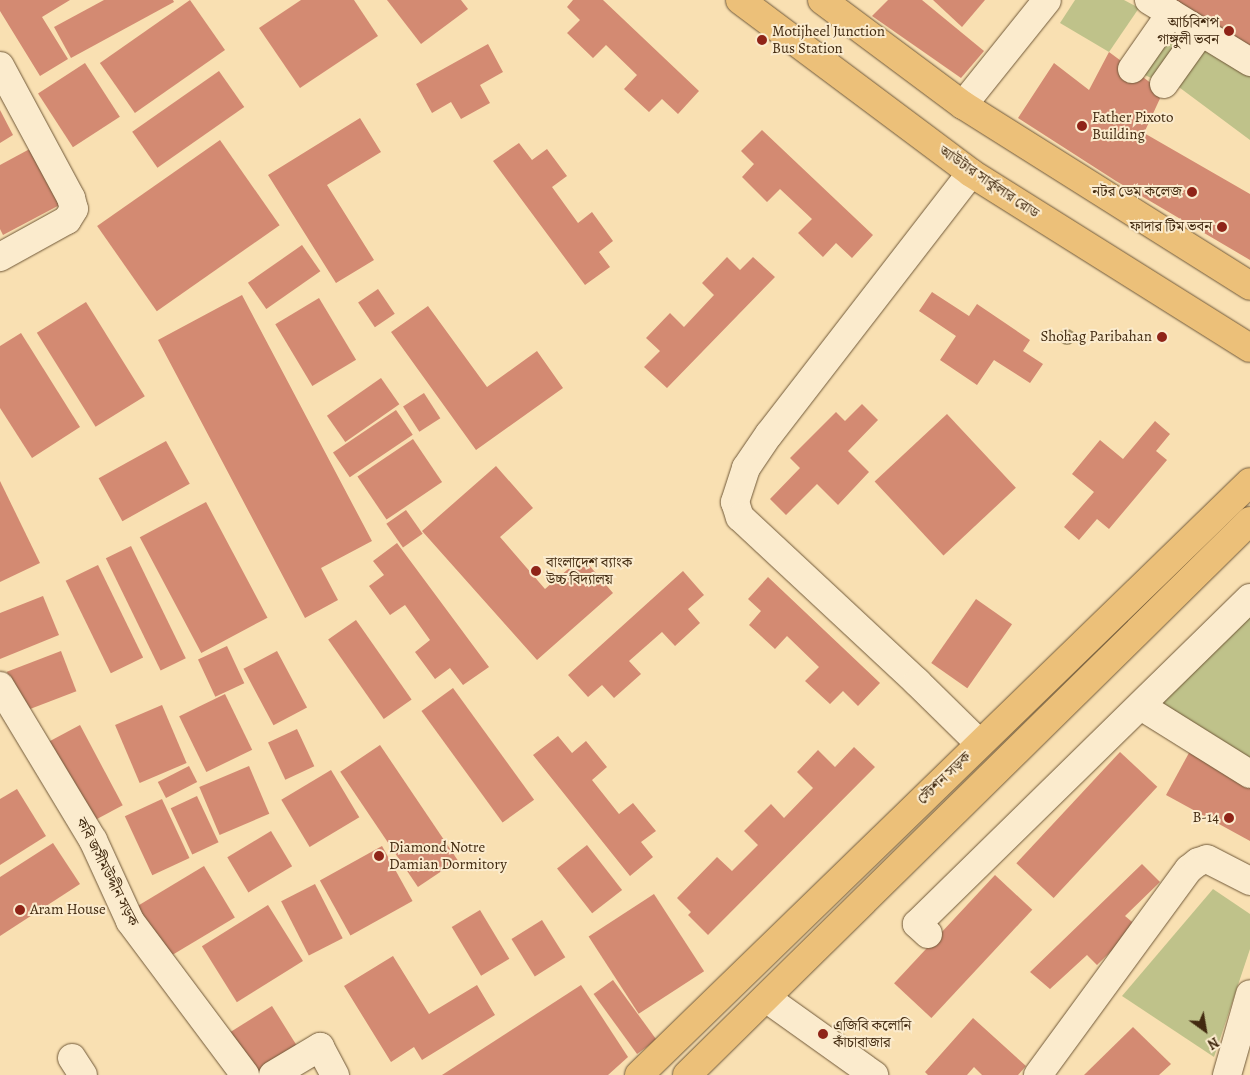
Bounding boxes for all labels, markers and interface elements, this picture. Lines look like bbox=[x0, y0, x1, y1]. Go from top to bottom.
place label: আর্চবিশপ গাঙ্গুলী ভবন bbox=[1157, 13, 1219, 48]
place label: Motijheel Junction Bus Station bbox=[772, 22, 885, 57]
marker: আর্চবিশপ গাঙ্গুলী ভবন bbox=[1223, 25, 1235, 37]
marker: Motijheel Junction Bus Station bbox=[756, 34, 768, 46]
place label: Father Pixoto Building bbox=[1092, 108, 1173, 143]
marker: Father Pixoto Building bbox=[1076, 120, 1088, 132]
street label: আউটার সার্কুলার রোড bbox=[936, 142, 1042, 222]
place label: নটর ডেম কলেজ bbox=[1092, 183, 1182, 201]
marker: নটর ডেম কলেজ bbox=[1186, 186, 1198, 198]
place label: ফাদার টিম ভবন bbox=[1130, 218, 1212, 236]
marker: ফাদার টিম ভবন bbox=[1216, 221, 1228, 233]
place label: Shohag Paribahan bbox=[1040, 328, 1152, 346]
marker: Shohag Paribahan bbox=[1156, 331, 1168, 343]
place label: বাংলাদেশ ব্যাংক উচ্চ বিদ্যালয় bbox=[546, 553, 632, 588]
marker: বাংলাদেশ ব্যাংক উচ্চ বিদ্যালয় bbox=[530, 565, 542, 577]
street label: স্টেশন সড়ক bbox=[913, 748, 975, 808]
place label: B-14 bbox=[1192, 809, 1219, 827]
marker: B-14 bbox=[1223, 812, 1235, 824]
street label: কবি জসীমউদ্দীন সড়ক bbox=[72, 815, 142, 929]
place label: Diamond Notre Damian Dormitory bbox=[389, 838, 507, 873]
marker: Diamond Notre Damian Dormitory bbox=[373, 850, 385, 862]
place label: Aram House bbox=[30, 901, 106, 919]
marker: Aram House bbox=[14, 904, 26, 916]
north arrow bbox=[1180, 1005, 1230, 1055]
place label: এজিবি কলোনি কাঁচাবাজার bbox=[833, 1016, 911, 1051]
marker: এজিবি কলোনি কাঁচাবাজার bbox=[817, 1028, 829, 1040]
text: N bbox=[1204, 1032, 1223, 1054]

